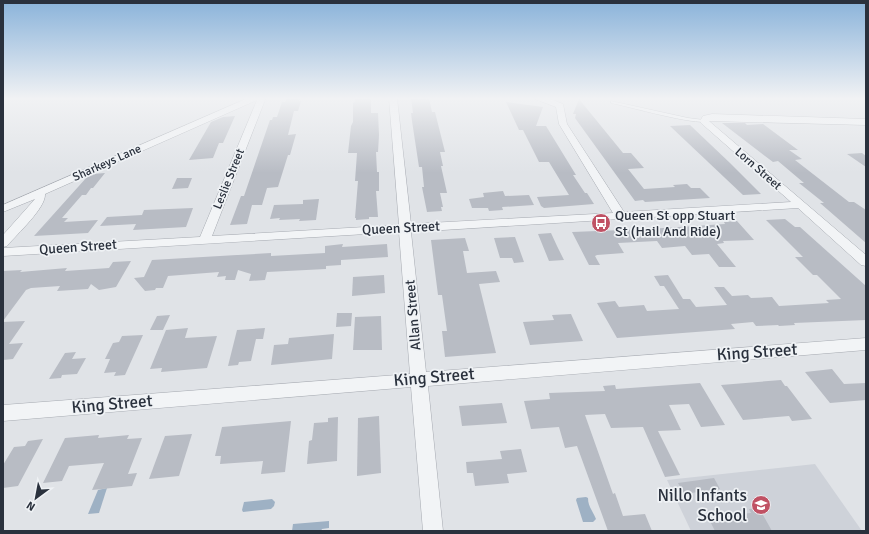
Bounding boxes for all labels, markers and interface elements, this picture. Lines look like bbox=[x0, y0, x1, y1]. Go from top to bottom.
street label: Sharkeys Lane bbox=[70, 141, 144, 185]
street label: Lorn Street bbox=[732, 145, 784, 193]
street label: Leslie Street bbox=[210, 147, 248, 211]
place label: Queen St opp Stuart St (Hail And Ride) bbox=[615, 207, 735, 240]
bus stop icon: Queen St opp Stuart St (Hail And Ride) bbox=[590, 212, 612, 234]
street label: Queen Street bbox=[362, 217, 440, 239]
street label: Queen Street bbox=[39, 236, 118, 258]
street label: Allan Street bbox=[401, 279, 425, 351]
street label: King Street bbox=[716, 339, 798, 365]
street label: King Street bbox=[393, 363, 475, 391]
street label: King Street bbox=[71, 390, 153, 418]
north arrow bbox=[16, 478, 56, 518]
place label: Nillo Infants School bbox=[657, 485, 747, 526]
school or university icon: Nillo Infants School bbox=[750, 494, 772, 516]
text: N bbox=[24, 499, 38, 514]

